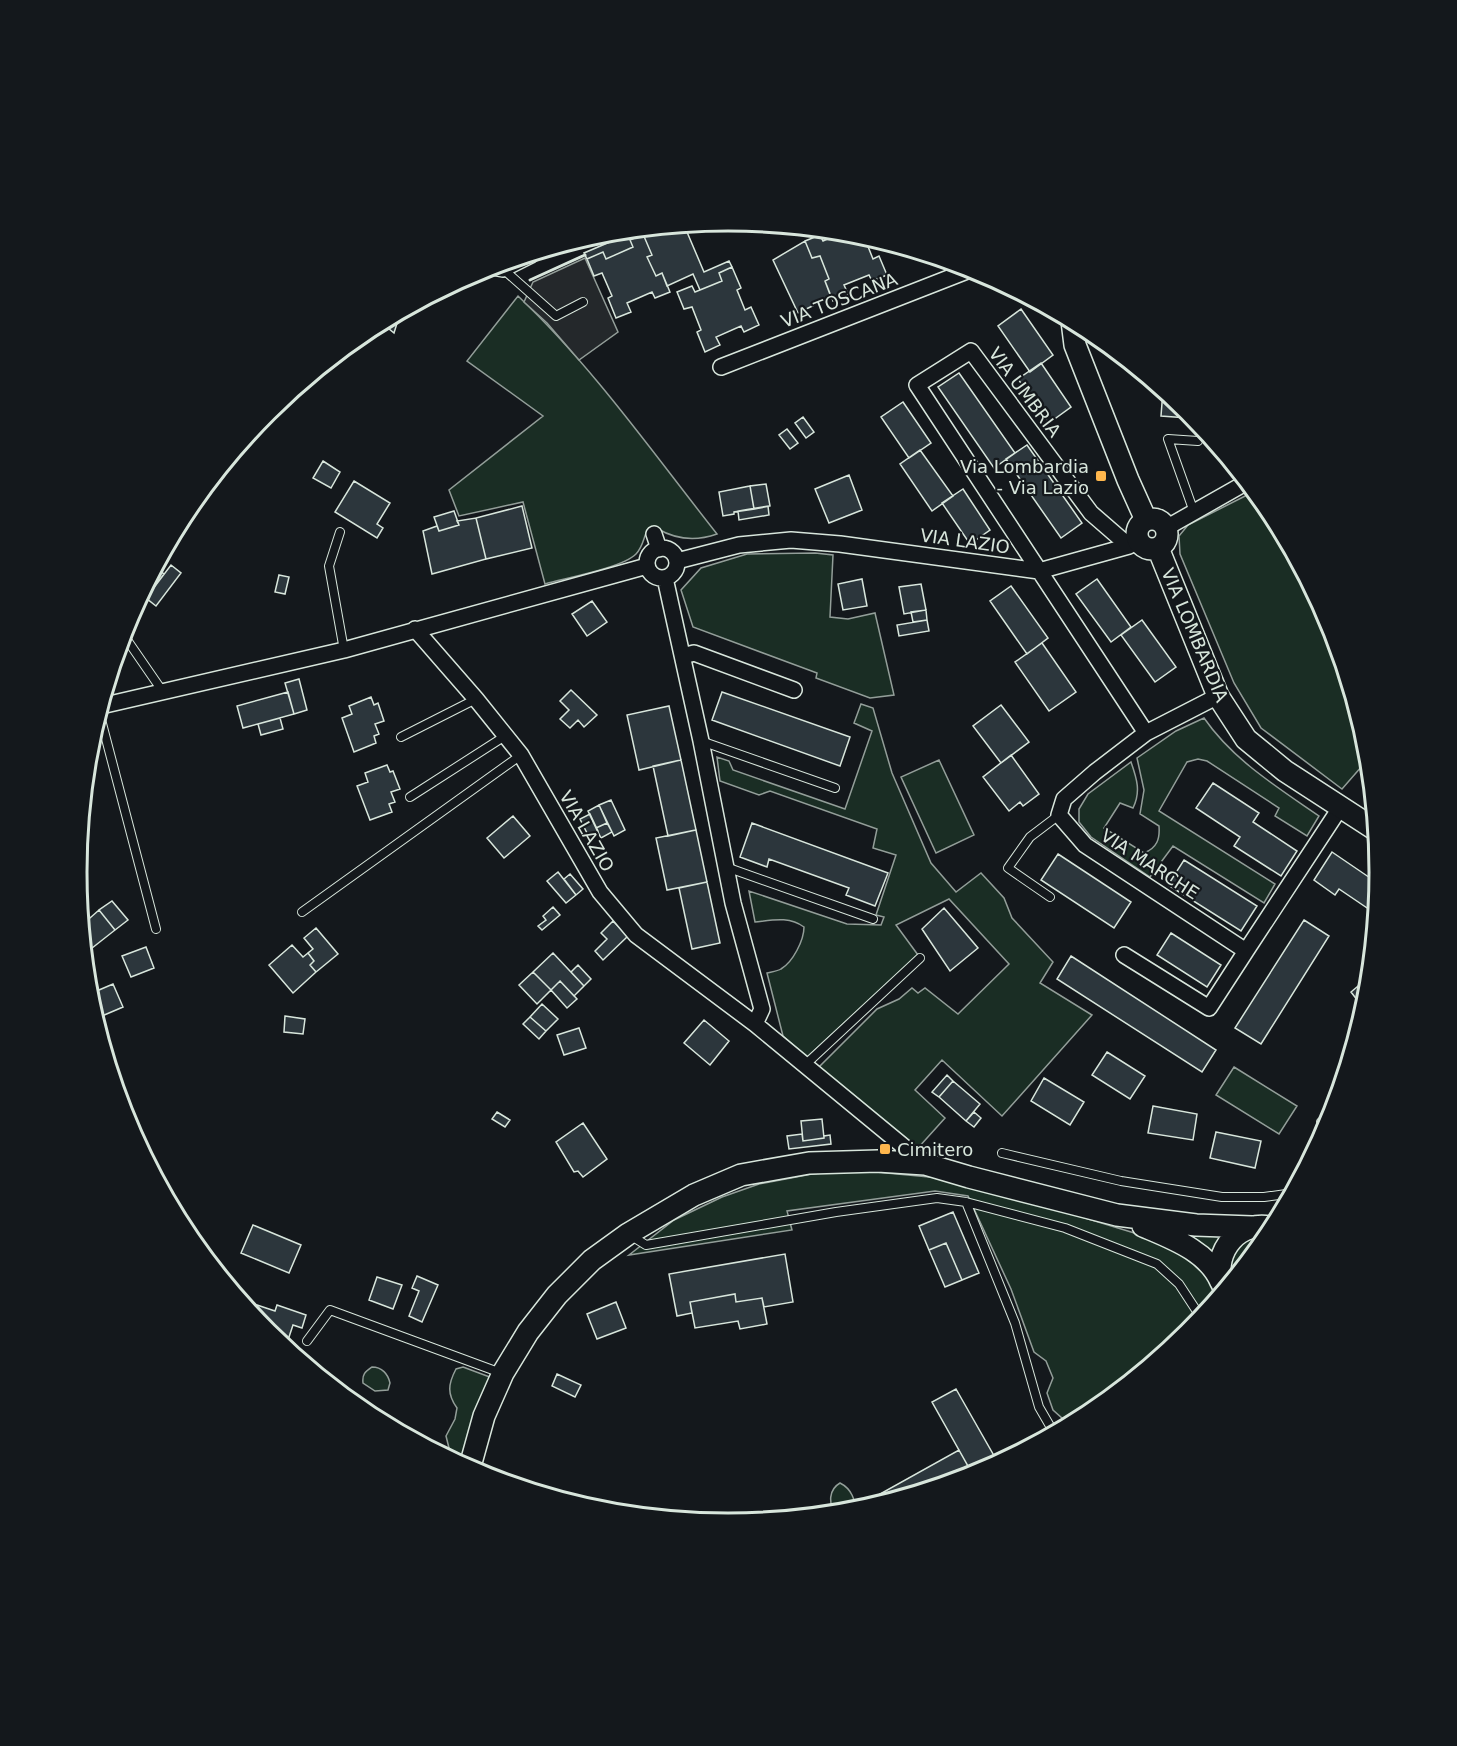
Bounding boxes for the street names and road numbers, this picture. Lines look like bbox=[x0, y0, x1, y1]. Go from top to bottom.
street label: VIA TOSCANA bbox=[778, 268, 901, 332]
street label: VIA UMBRIA bbox=[984, 343, 1066, 442]
street label: VIA LAZIO bbox=[919, 524, 1011, 558]
street label: VIA LOMBARDIA bbox=[1157, 565, 1233, 706]
street label: VIA LAZIO bbox=[555, 787, 619, 875]
street label: VIA MARCHE bbox=[1097, 825, 1203, 903]

